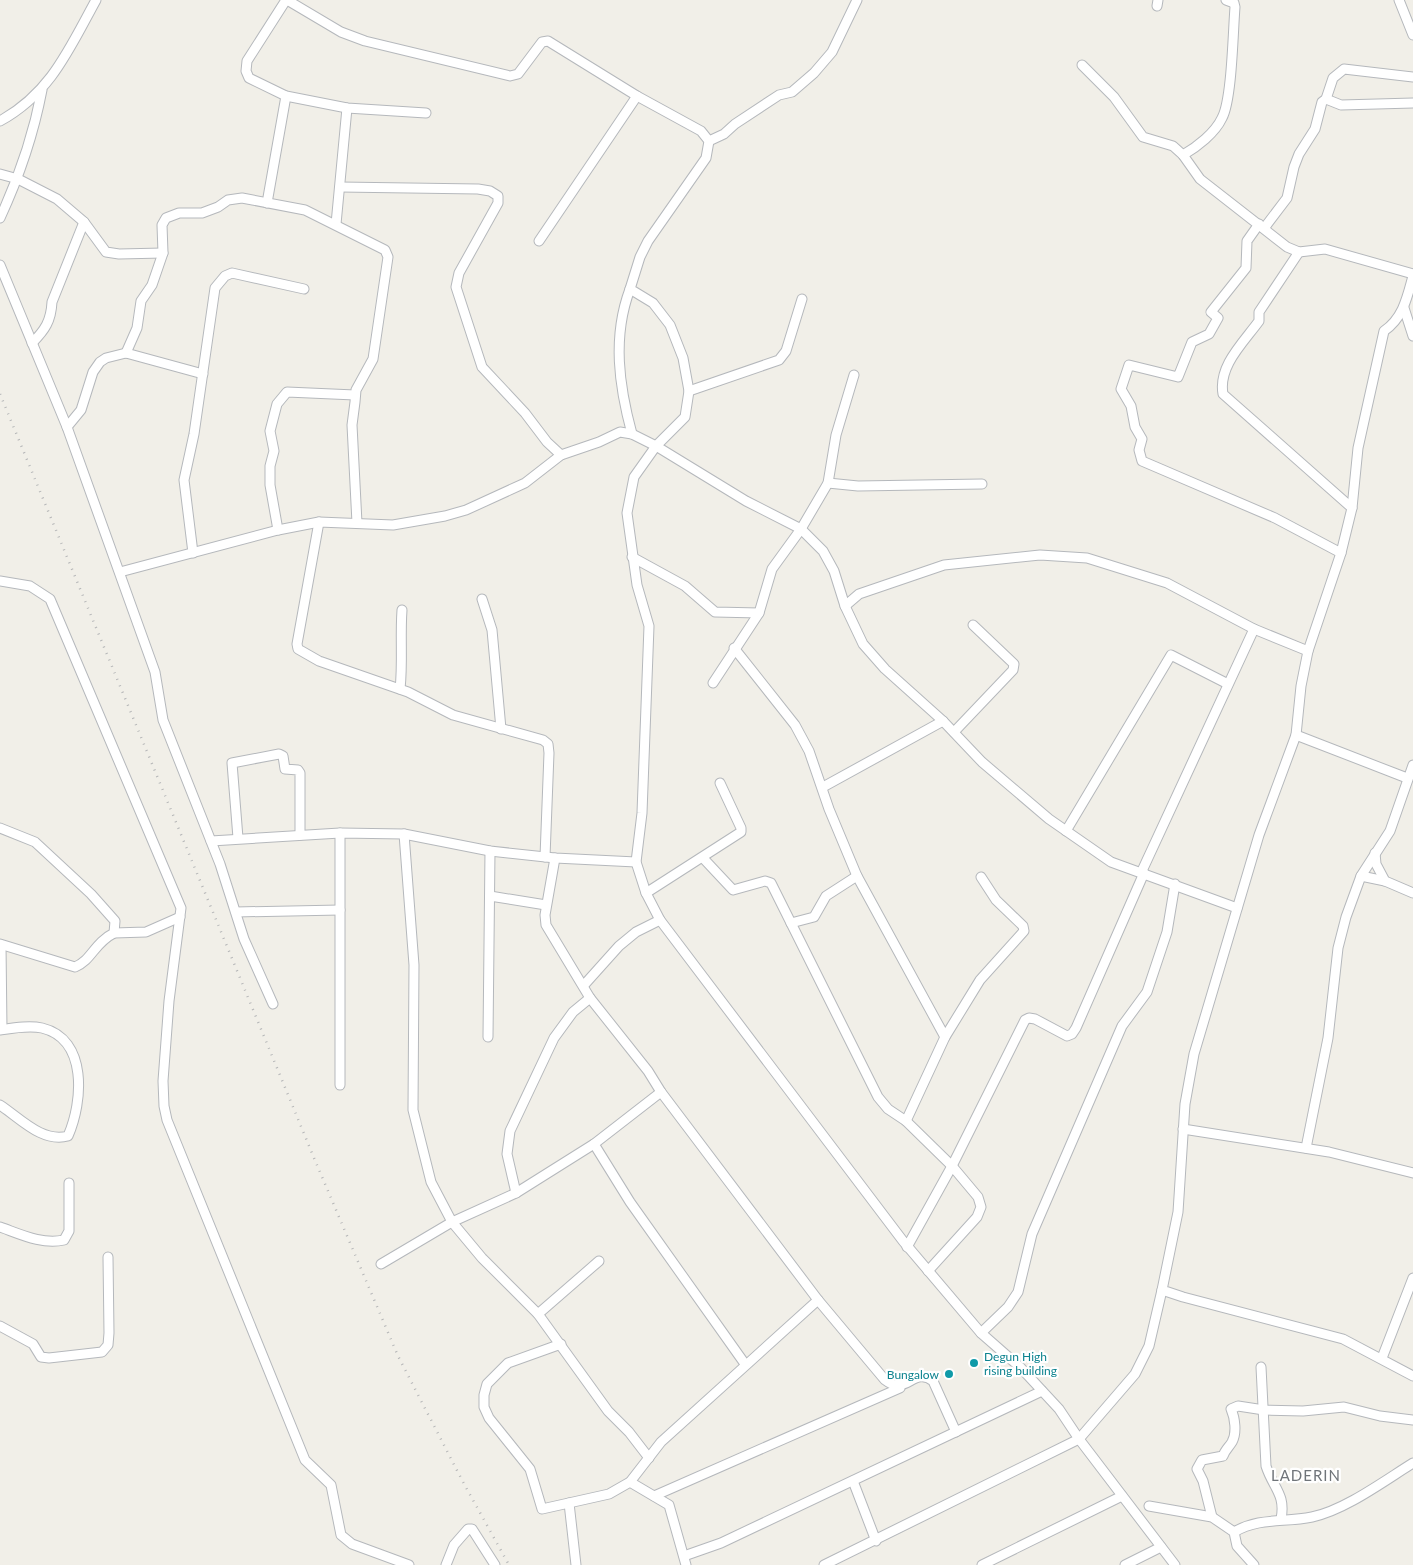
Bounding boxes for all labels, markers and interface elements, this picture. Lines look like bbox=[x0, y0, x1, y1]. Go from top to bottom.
place label: Degun High rising building bbox=[984, 1349, 1057, 1378]
marker: Degun High rising building bbox=[968, 1357, 980, 1369]
place label: Bungalow bbox=[887, 1367, 940, 1382]
marker: Bungalow bbox=[943, 1368, 955, 1380]
district label: LADERIN bbox=[1271, 1466, 1341, 1484]

